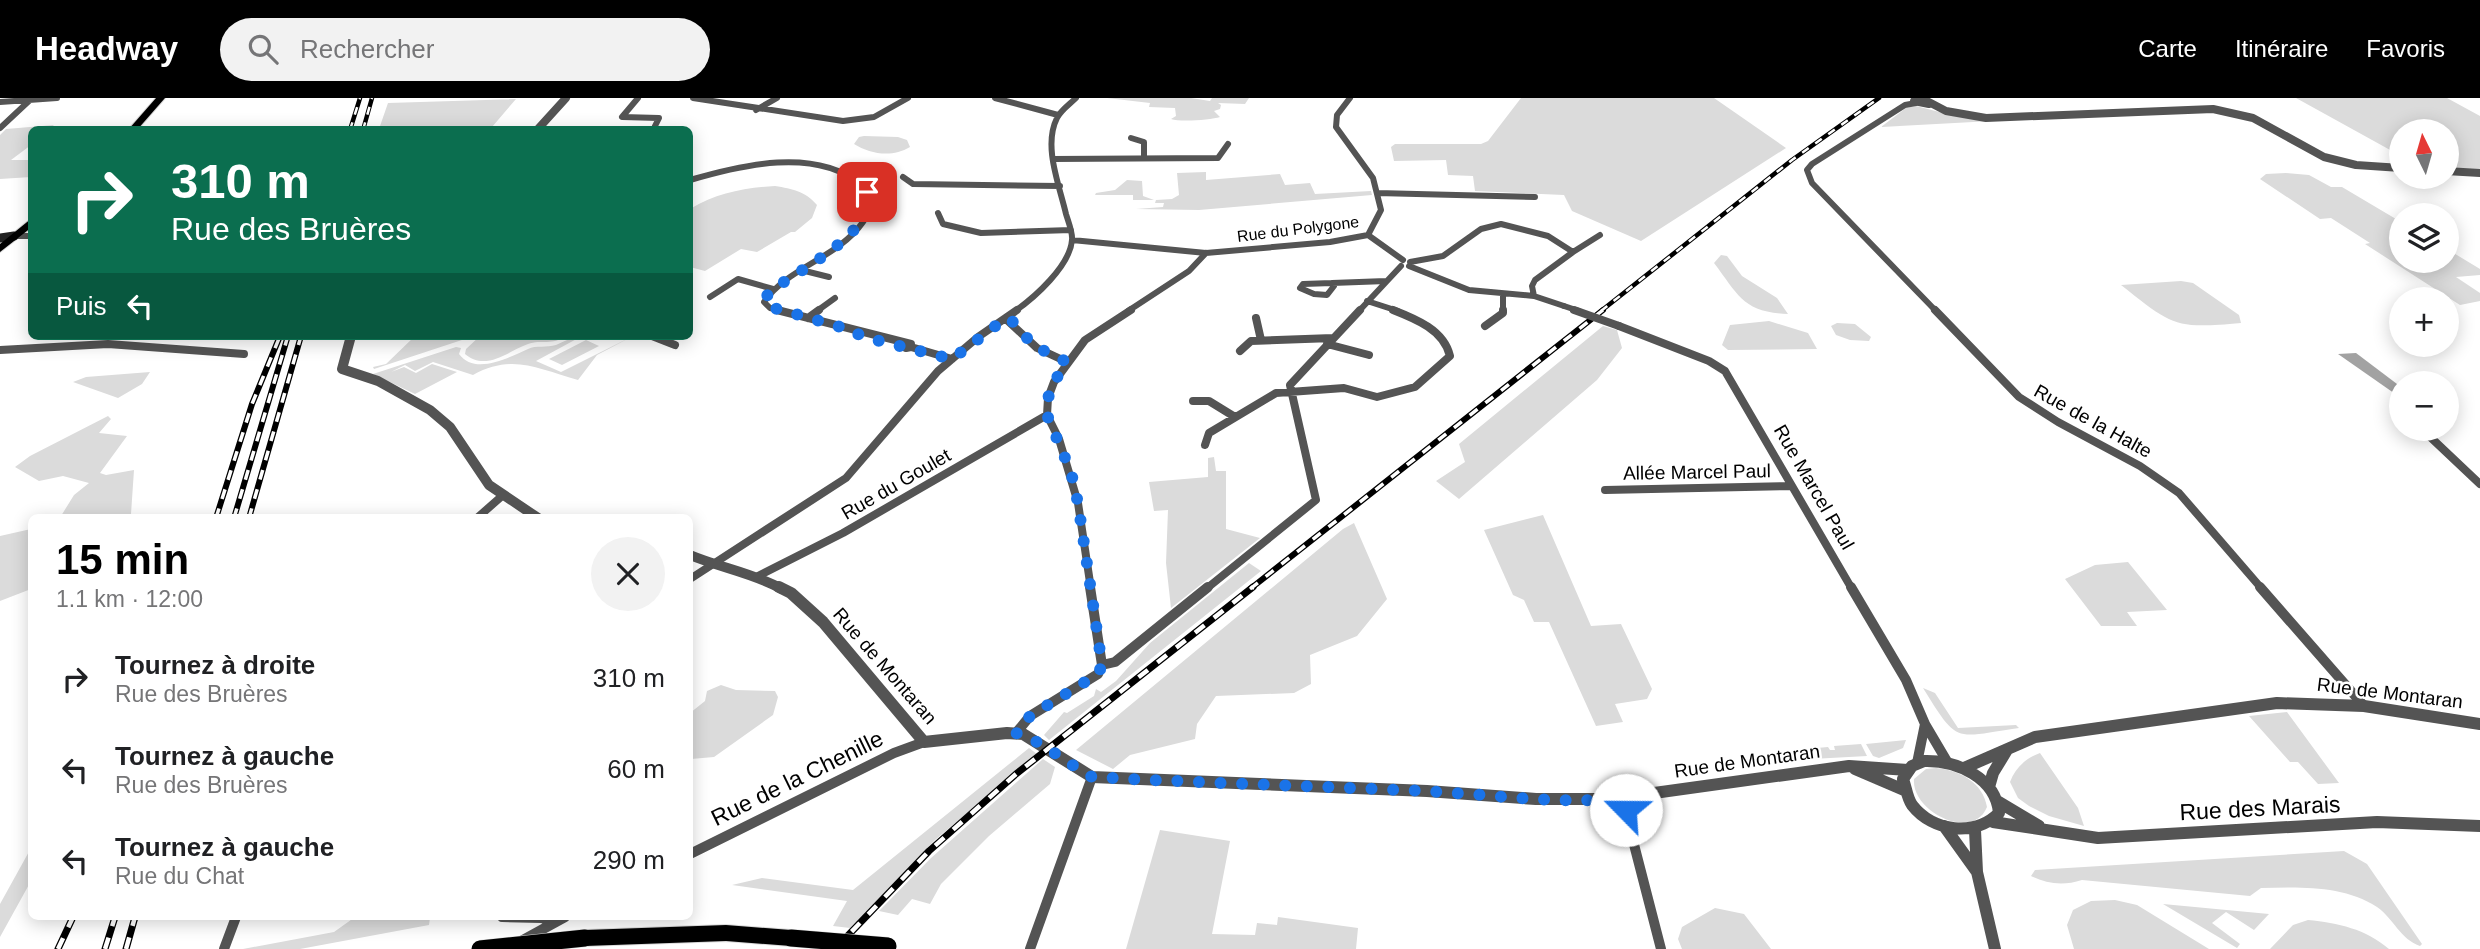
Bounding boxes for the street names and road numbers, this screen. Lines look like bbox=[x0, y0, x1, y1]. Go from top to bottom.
street label: Rue du Polygone bbox=[1236, 213, 1360, 245]
street label: Rue de la Halte bbox=[2031, 380, 2155, 462]
street label: Rue Marcel Paul bbox=[1770, 421, 1858, 553]
street label: Rue du Goulet bbox=[838, 444, 955, 524]
street label: Allée Marcel Paul bbox=[1623, 460, 1771, 484]
street label: Rue de Montaran bbox=[829, 604, 941, 728]
street label: Rue de Montaran bbox=[2316, 674, 2464, 712]
street label: Rue de la Chenille bbox=[707, 725, 887, 831]
street label: Rue de Montaran bbox=[1673, 740, 1821, 782]
street label: Rue des Marais bbox=[2179, 791, 2341, 825]

